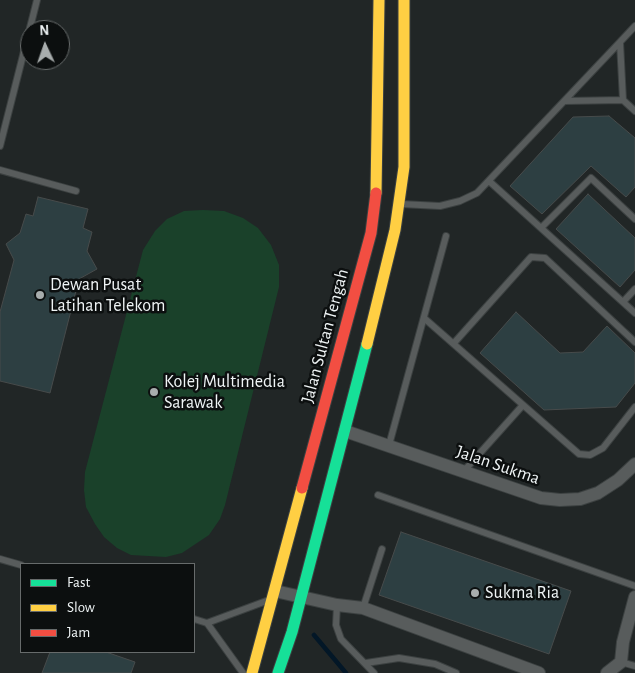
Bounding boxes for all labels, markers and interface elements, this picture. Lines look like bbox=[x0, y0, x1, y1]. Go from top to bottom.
north arrow bbox=[20, 20, 70, 70]
text: N bbox=[39, 24, 49, 38]
street label: Jalan Sultan Tengah bbox=[297, 267, 353, 405]
place label: Dewan Pusat Latihan Telekom bbox=[50, 274, 165, 316]
marker: Dewan Pusat Latihan Telekom bbox=[34, 289, 46, 301]
place label: Kolej Multimedia Sarawak bbox=[164, 371, 285, 414]
marker: Kolej Multimedia Sarawak bbox=[148, 386, 160, 398]
street label: Jalan Sukma bbox=[453, 441, 543, 489]
legend bbox=[20, 563, 195, 653]
text: Fast bbox=[67, 575, 90, 590]
place label: Sukma Ria bbox=[485, 582, 559, 604]
marker: Sukma Ria bbox=[469, 587, 481, 599]
text: Slow bbox=[67, 600, 95, 615]
text: Jam bbox=[67, 625, 90, 640]

